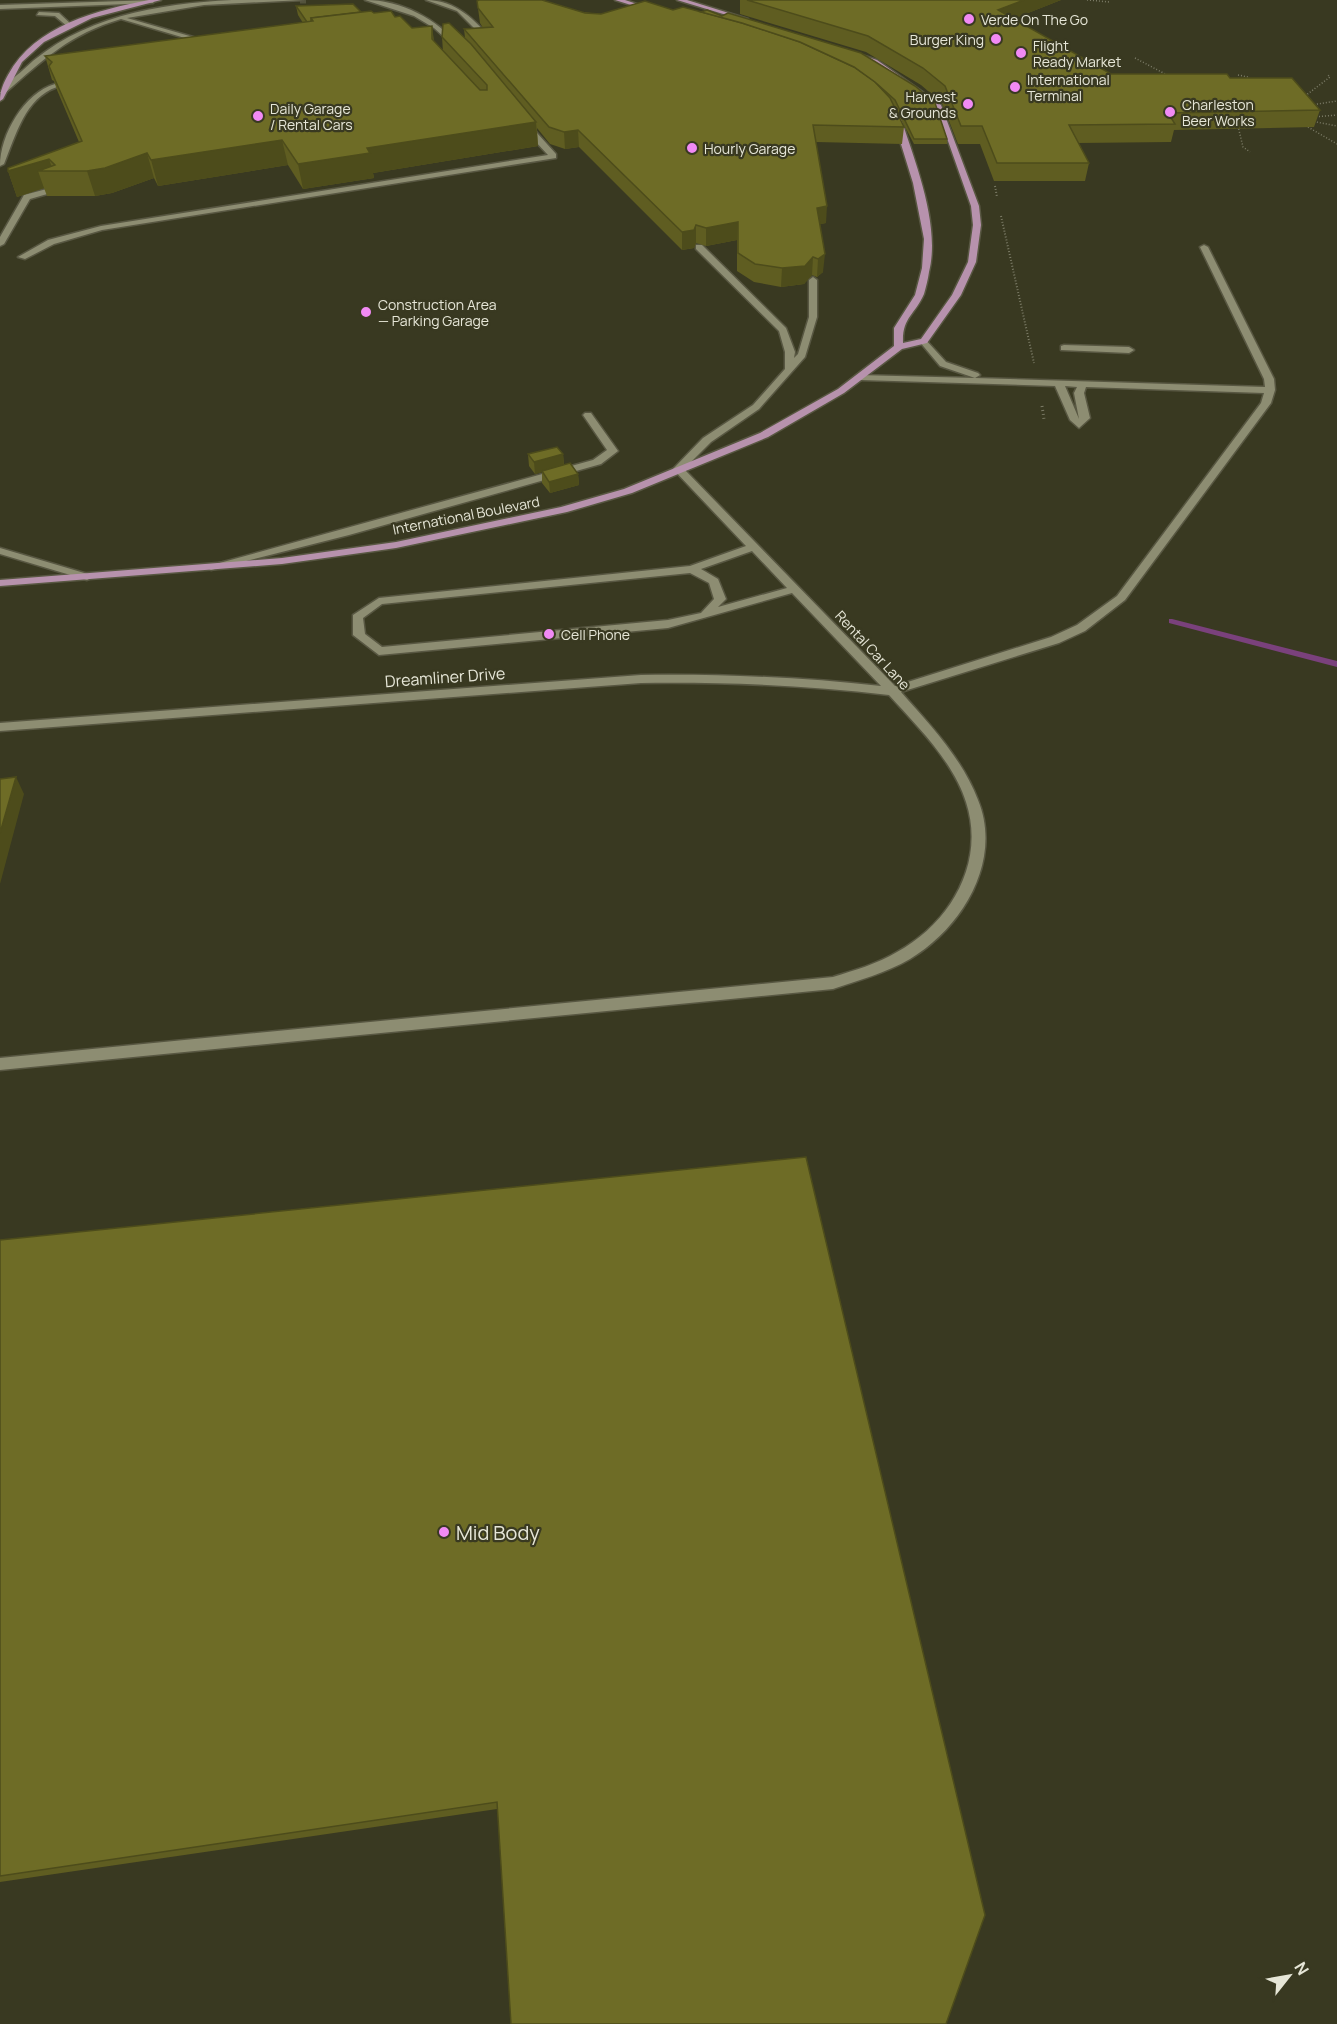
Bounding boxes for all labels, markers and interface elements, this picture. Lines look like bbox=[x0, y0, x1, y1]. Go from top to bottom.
place label: Verde On The Go bbox=[981, 10, 1088, 29]
marker: Verde On The Go bbox=[962, 12, 976, 26]
place label: Burger King bbox=[910, 30, 984, 49]
marker: Burger King bbox=[989, 32, 1003, 46]
place label: Flight Ready Market bbox=[1033, 36, 1122, 71]
marker: Flight Ready Market bbox=[1014, 46, 1028, 60]
place label: International Terminal bbox=[1027, 70, 1110, 105]
marker: International Terminal bbox=[1008, 80, 1022, 94]
place label: Harvest & Grounds bbox=[889, 87, 956, 122]
place label: Charleston Beer Works bbox=[1182, 95, 1255, 130]
marker: Harvest & Grounds bbox=[961, 97, 975, 111]
place label: Daily Garage / Rental Cars bbox=[270, 99, 353, 134]
marker: Charleston Beer Works bbox=[1163, 105, 1177, 119]
marker: Daily Garage / Rental Cars bbox=[251, 109, 265, 123]
place label: Hourly Garage bbox=[704, 139, 795, 158]
marker: Hourly Garage bbox=[685, 141, 699, 155]
place label: Construction Area — Parking Garage bbox=[378, 295, 497, 330]
marker: Construction Area — Parking Garage bbox=[359, 305, 373, 319]
street label: International Boulevard bbox=[391, 491, 541, 539]
street label: Rental Car Lane bbox=[831, 606, 915, 694]
place label: Cell Phone bbox=[561, 625, 630, 644]
marker: Cell Phone bbox=[542, 627, 556, 641]
street label: Dreamliner Drive bbox=[384, 662, 506, 692]
place label: Mid Body bbox=[456, 1519, 540, 1546]
marker: Mid Body bbox=[437, 1525, 451, 1539]
north arrow bbox=[1259, 1946, 1319, 2006]
text: N bbox=[1289, 1958, 1314, 1979]

